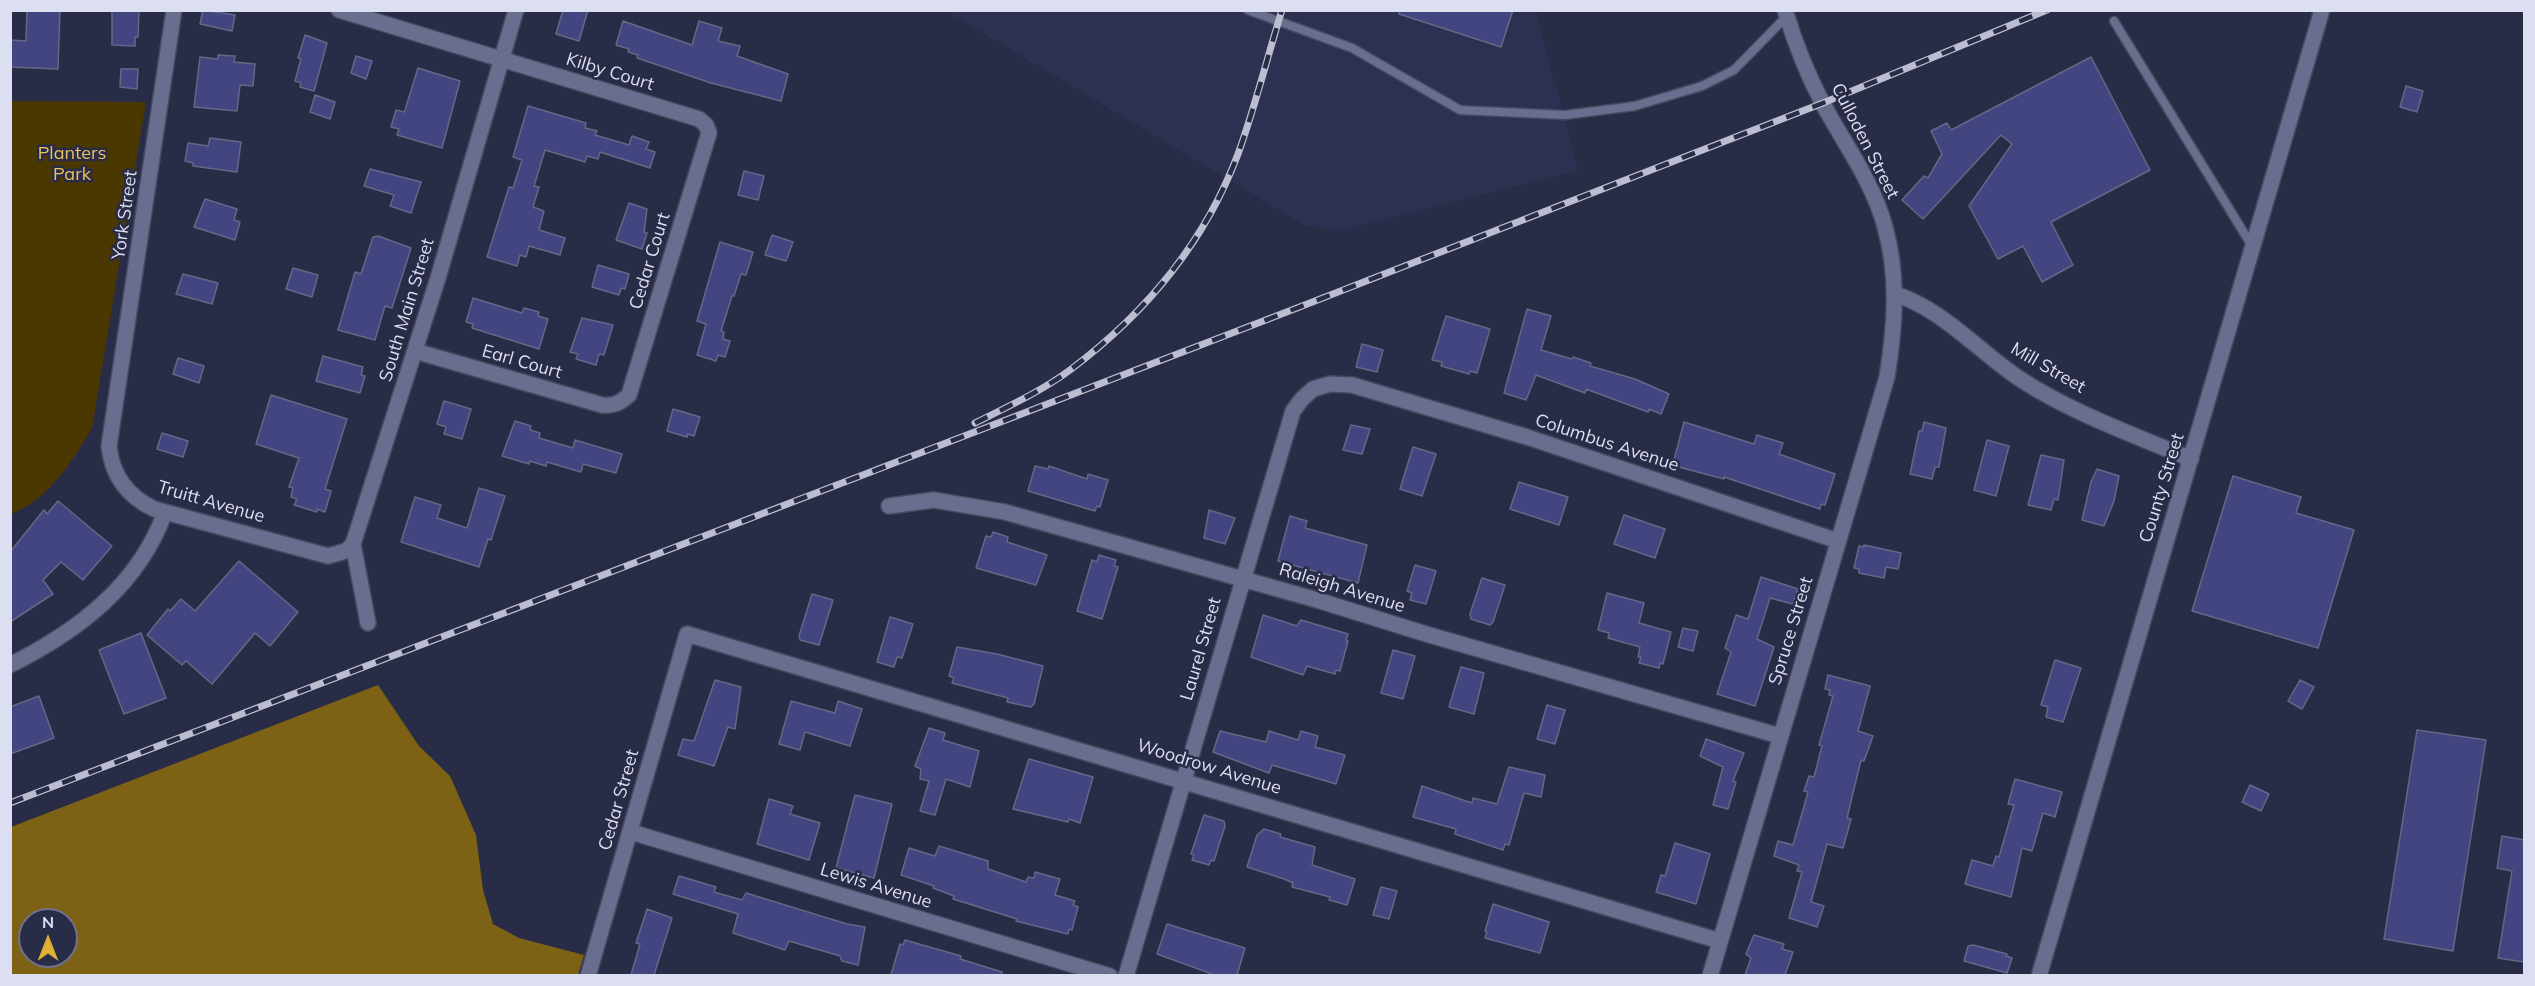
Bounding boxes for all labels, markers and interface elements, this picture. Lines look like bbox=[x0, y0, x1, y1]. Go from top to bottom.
street label: Kilby Court bbox=[564, 48, 656, 96]
street label: Culloden Street bbox=[1827, 80, 1903, 202]
park label: Planters Park bbox=[38, 143, 106, 186]
street label: York Street bbox=[108, 169, 142, 261]
street label: Cedar Court bbox=[625, 210, 675, 312]
street label: South Main Street bbox=[375, 236, 439, 384]
street label: Mill Street bbox=[2007, 338, 2089, 398]
street label: Earl Court bbox=[479, 340, 565, 384]
street label: Columbus Avenue bbox=[1532, 410, 1682, 476]
street label: County Street bbox=[2135, 431, 2189, 545]
street label: Truitt Avenue bbox=[155, 476, 267, 528]
street label: Raleigh Avenue bbox=[1277, 559, 1407, 617]
street label: Spruce Street bbox=[1764, 574, 1818, 688]
street label: Laurel Street bbox=[1176, 595, 1226, 703]
street label: Woodrow Avenue bbox=[1134, 735, 1284, 799]
street label: Cedar Street bbox=[594, 747, 644, 853]
street label: Lewis Avenue bbox=[818, 859, 934, 913]
north arrow bbox=[18, 908, 78, 968]
text: N bbox=[42, 912, 54, 932]

